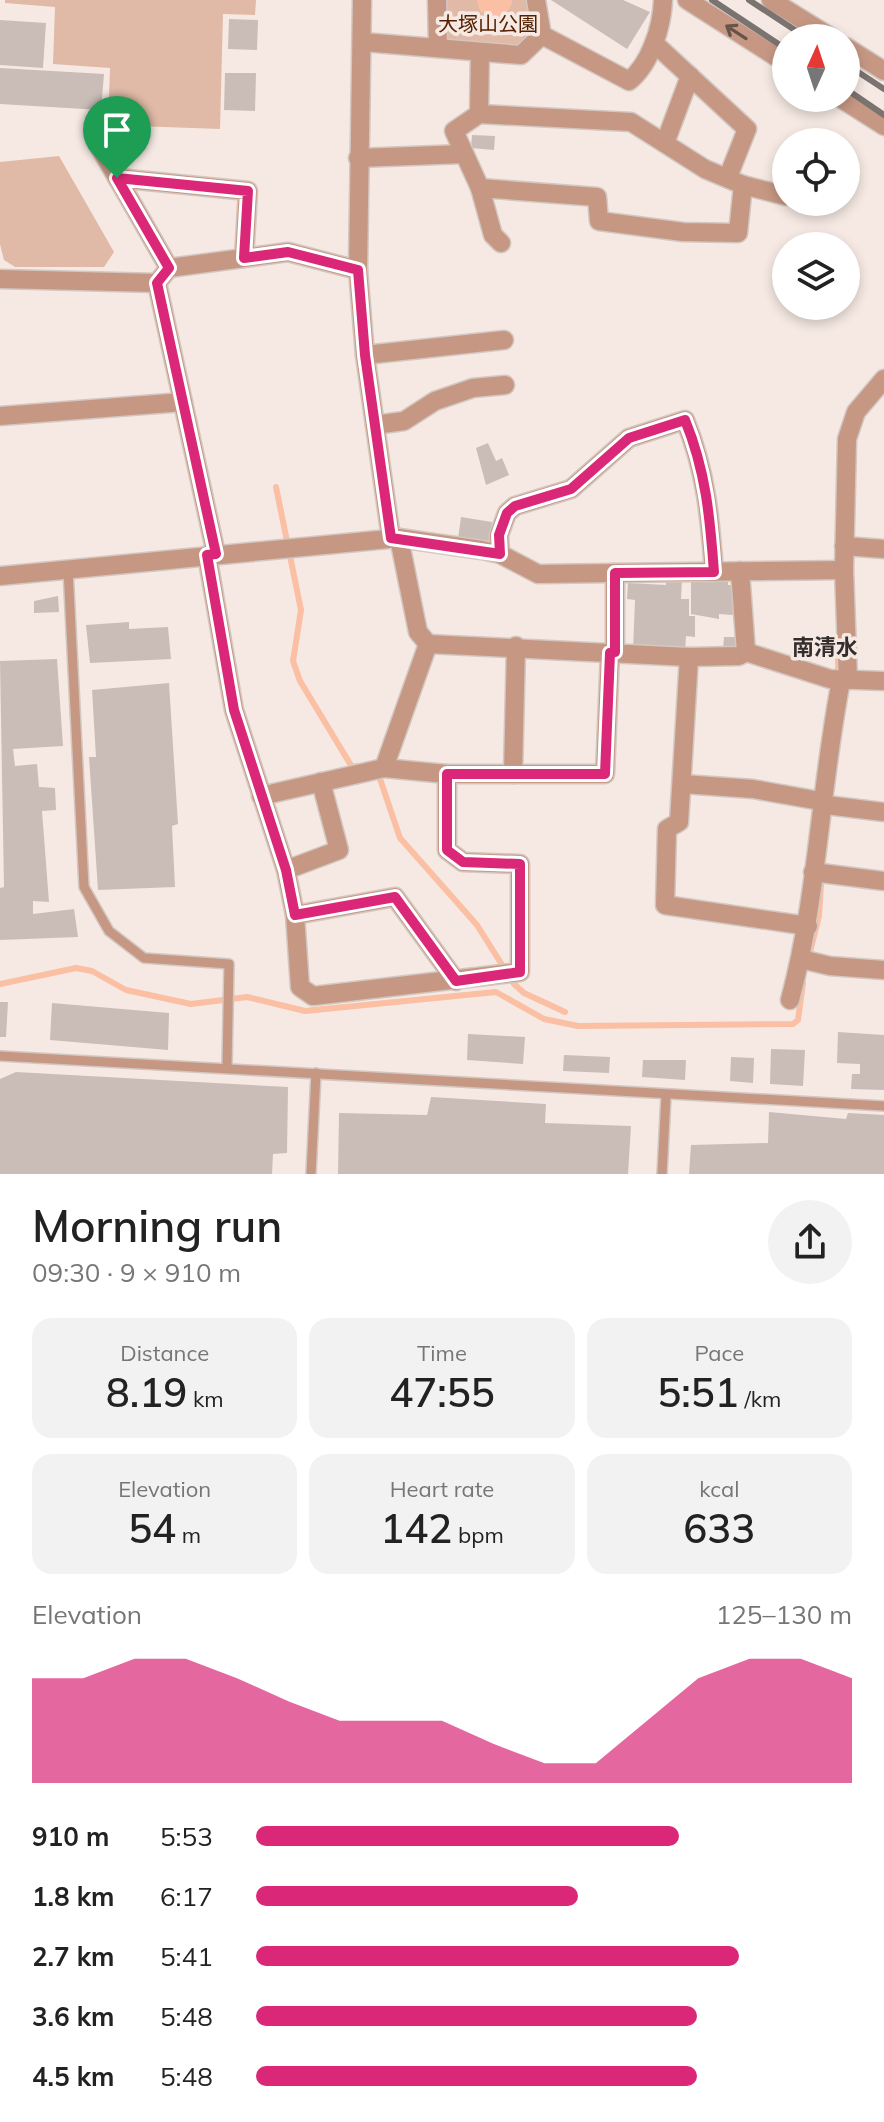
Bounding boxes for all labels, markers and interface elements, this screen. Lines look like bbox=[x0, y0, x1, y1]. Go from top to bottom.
park label: 大塚山公園 bbox=[438, 11, 538, 36]
one-way arrow bbox=[726, 23, 748, 40]
north arrow bbox=[772, 24, 860, 112]
map controls bbox=[772, 24, 860, 320]
pin bbox=[83, 96, 151, 178]
icon: arrive bbox=[95, 108, 139, 152]
button: locate bbox=[772, 128, 860, 216]
button: layers bbox=[772, 232, 860, 320]
district label: 南清水 bbox=[792, 633, 858, 661]
text: Morning run bbox=[32, 1198, 282, 1253]
button: share bbox=[768, 1200, 852, 1284]
text: 09:30 · 9 × 910 m bbox=[32, 1256, 241, 1289]
text: Distance bbox=[120, 1339, 209, 1367]
text: Time bbox=[417, 1339, 467, 1367]
text: Pace bbox=[695, 1339, 744, 1367]
text: 8.19 bbox=[106, 1367, 187, 1417]
text: 47:55 bbox=[389, 1367, 495, 1417]
text: 5:51 bbox=[657, 1367, 739, 1417]
text: km bbox=[187, 1385, 224, 1413]
text: /km bbox=[739, 1385, 781, 1413]
text: Elevation bbox=[118, 1475, 211, 1503]
text: Heart rate bbox=[390, 1475, 494, 1503]
text: kcal bbox=[699, 1475, 739, 1503]
text: 54 bbox=[128, 1503, 176, 1553]
text: 142 bbox=[380, 1503, 452, 1553]
text: 633 bbox=[683, 1503, 755, 1553]
text: m bbox=[176, 1521, 201, 1549]
text: bpm bbox=[452, 1521, 504, 1549]
text: Elevation bbox=[32, 1598, 142, 1631]
text: 125–130 m bbox=[716, 1598, 852, 1631]
text: 910 m bbox=[32, 1820, 109, 1853]
text: 5:53 bbox=[160, 1820, 213, 1853]
text: 1.8 km bbox=[32, 1880, 115, 1913]
text: 6:17 bbox=[160, 1880, 213, 1913]
text: 2.7 km bbox=[32, 1940, 115, 1973]
text: 5:41 bbox=[160, 1940, 213, 1973]
text: 3.6 km bbox=[32, 2000, 115, 2033]
text: 5:48 bbox=[160, 2000, 213, 2033]
text: 4.5 km bbox=[32, 2060, 115, 2093]
text: 5:48 bbox=[160, 2060, 213, 2093]

